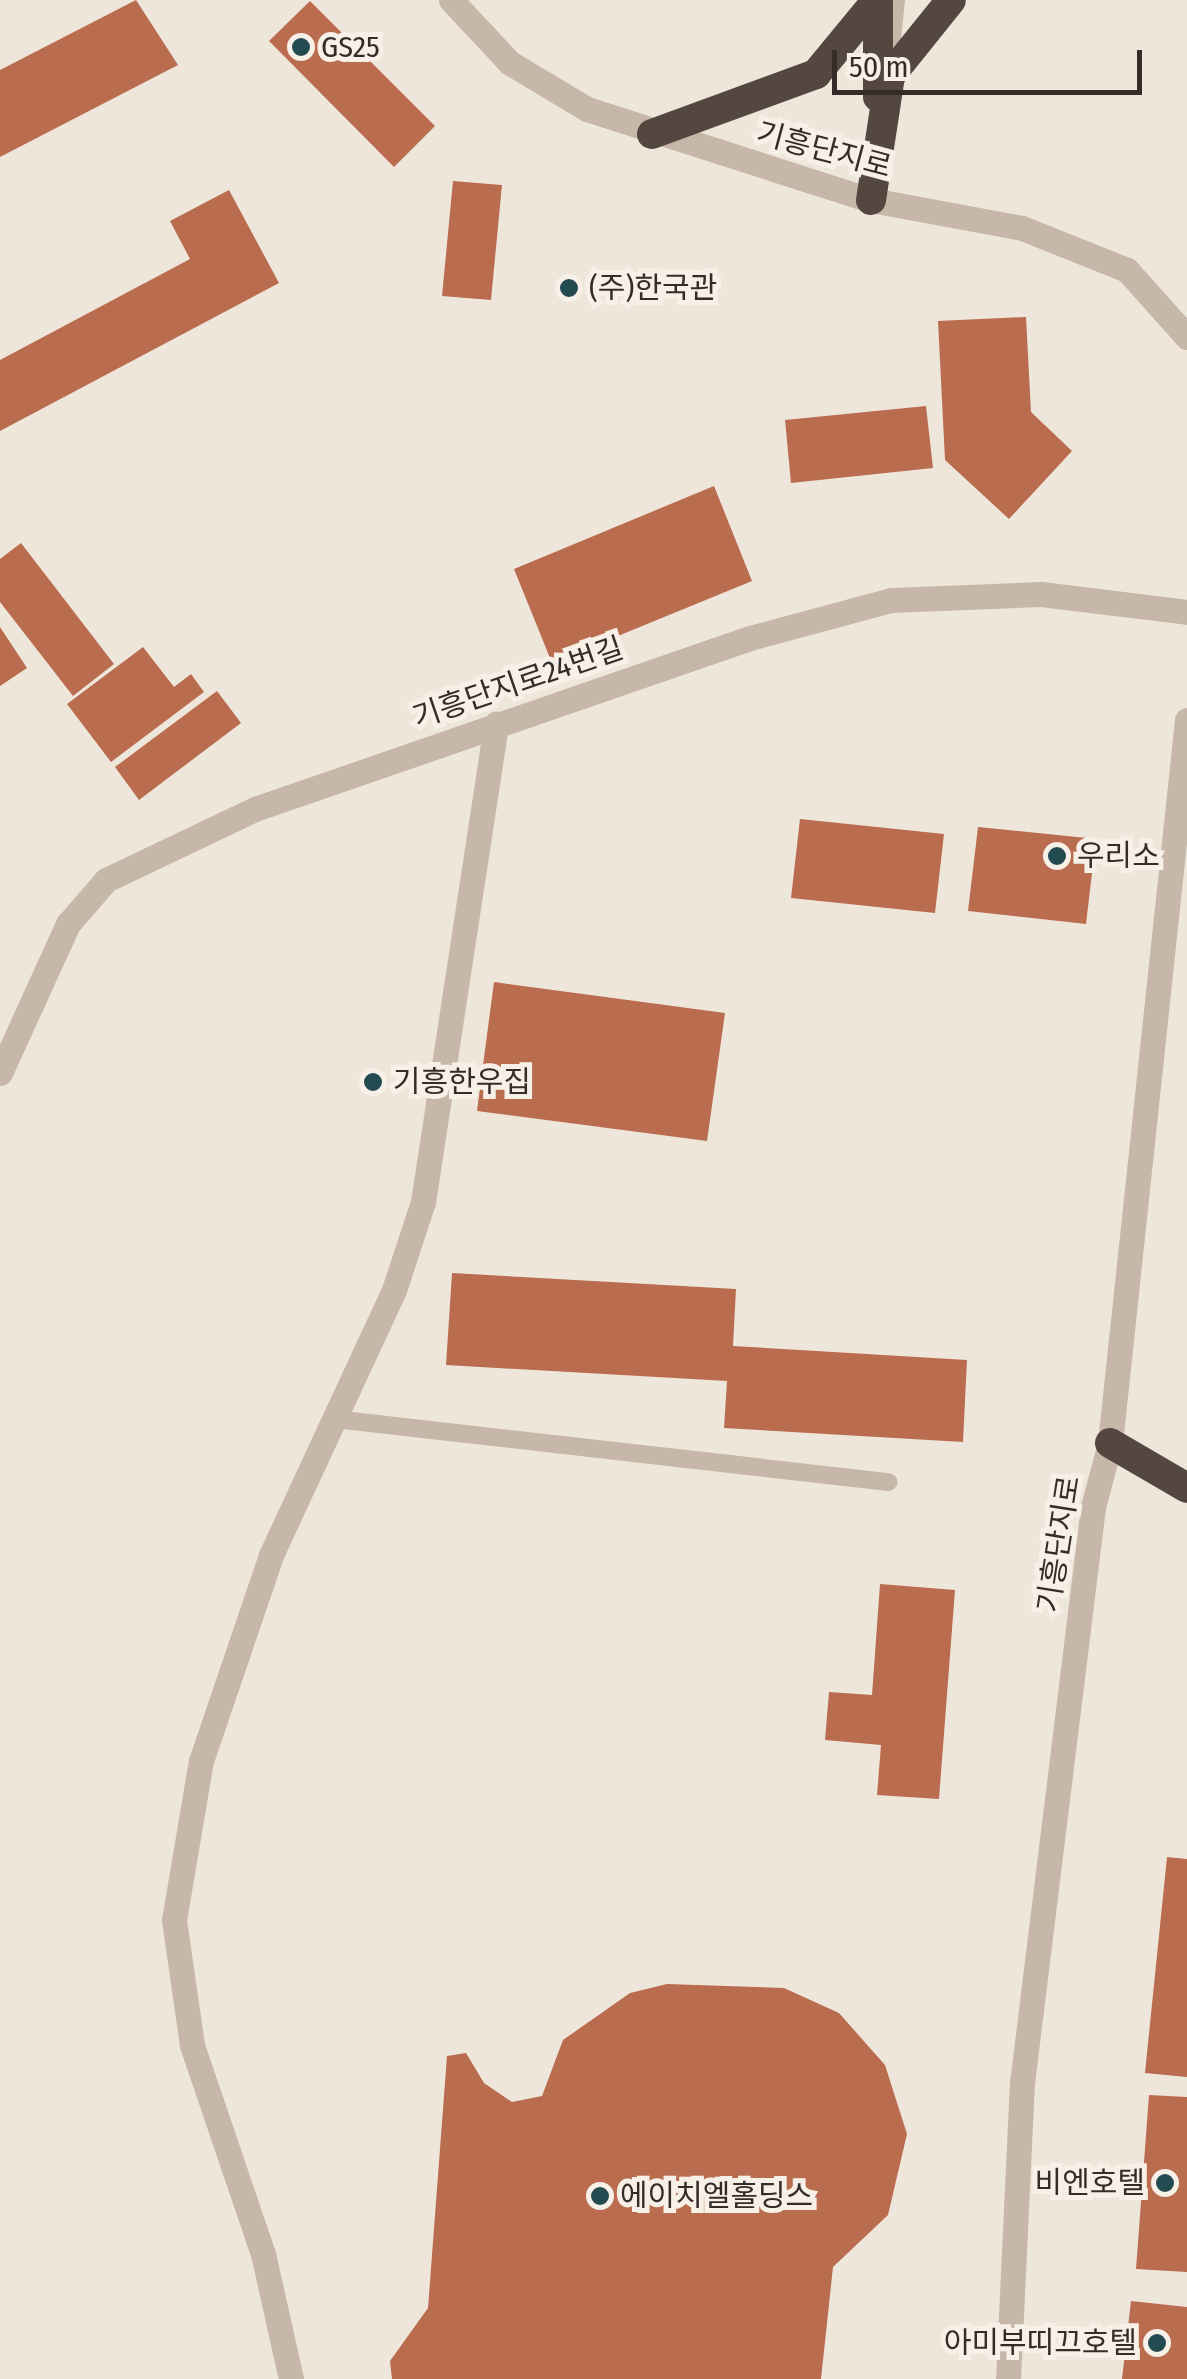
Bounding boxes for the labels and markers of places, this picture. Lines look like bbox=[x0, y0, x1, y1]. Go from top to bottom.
place label: GS25 bbox=[321, 29, 380, 65]
marker: GS25 bbox=[290, 36, 312, 58]
place label: (주)한국관 bbox=[589, 270, 717, 306]
marker: (주)한국관 bbox=[558, 277, 580, 299]
place label: 우리소 bbox=[1077, 838, 1160, 874]
marker: 우리소 bbox=[1046, 845, 1068, 867]
place label: 기흥한우집 bbox=[393, 1064, 531, 1100]
marker: 기흥한우집 bbox=[362, 1071, 384, 1093]
place label: 비엔호텔 bbox=[1035, 2165, 1145, 2201]
marker: 비엔호텔 bbox=[1154, 2172, 1176, 2194]
place label: 에이치엘홀딩스 bbox=[620, 2178, 813, 2214]
marker: 에이치엘홀딩스 bbox=[589, 2185, 611, 2207]
place label: 아미부띠끄호텔 bbox=[944, 2325, 1137, 2361]
marker: 아미부띠끄호텔 bbox=[1146, 2332, 1168, 2354]

